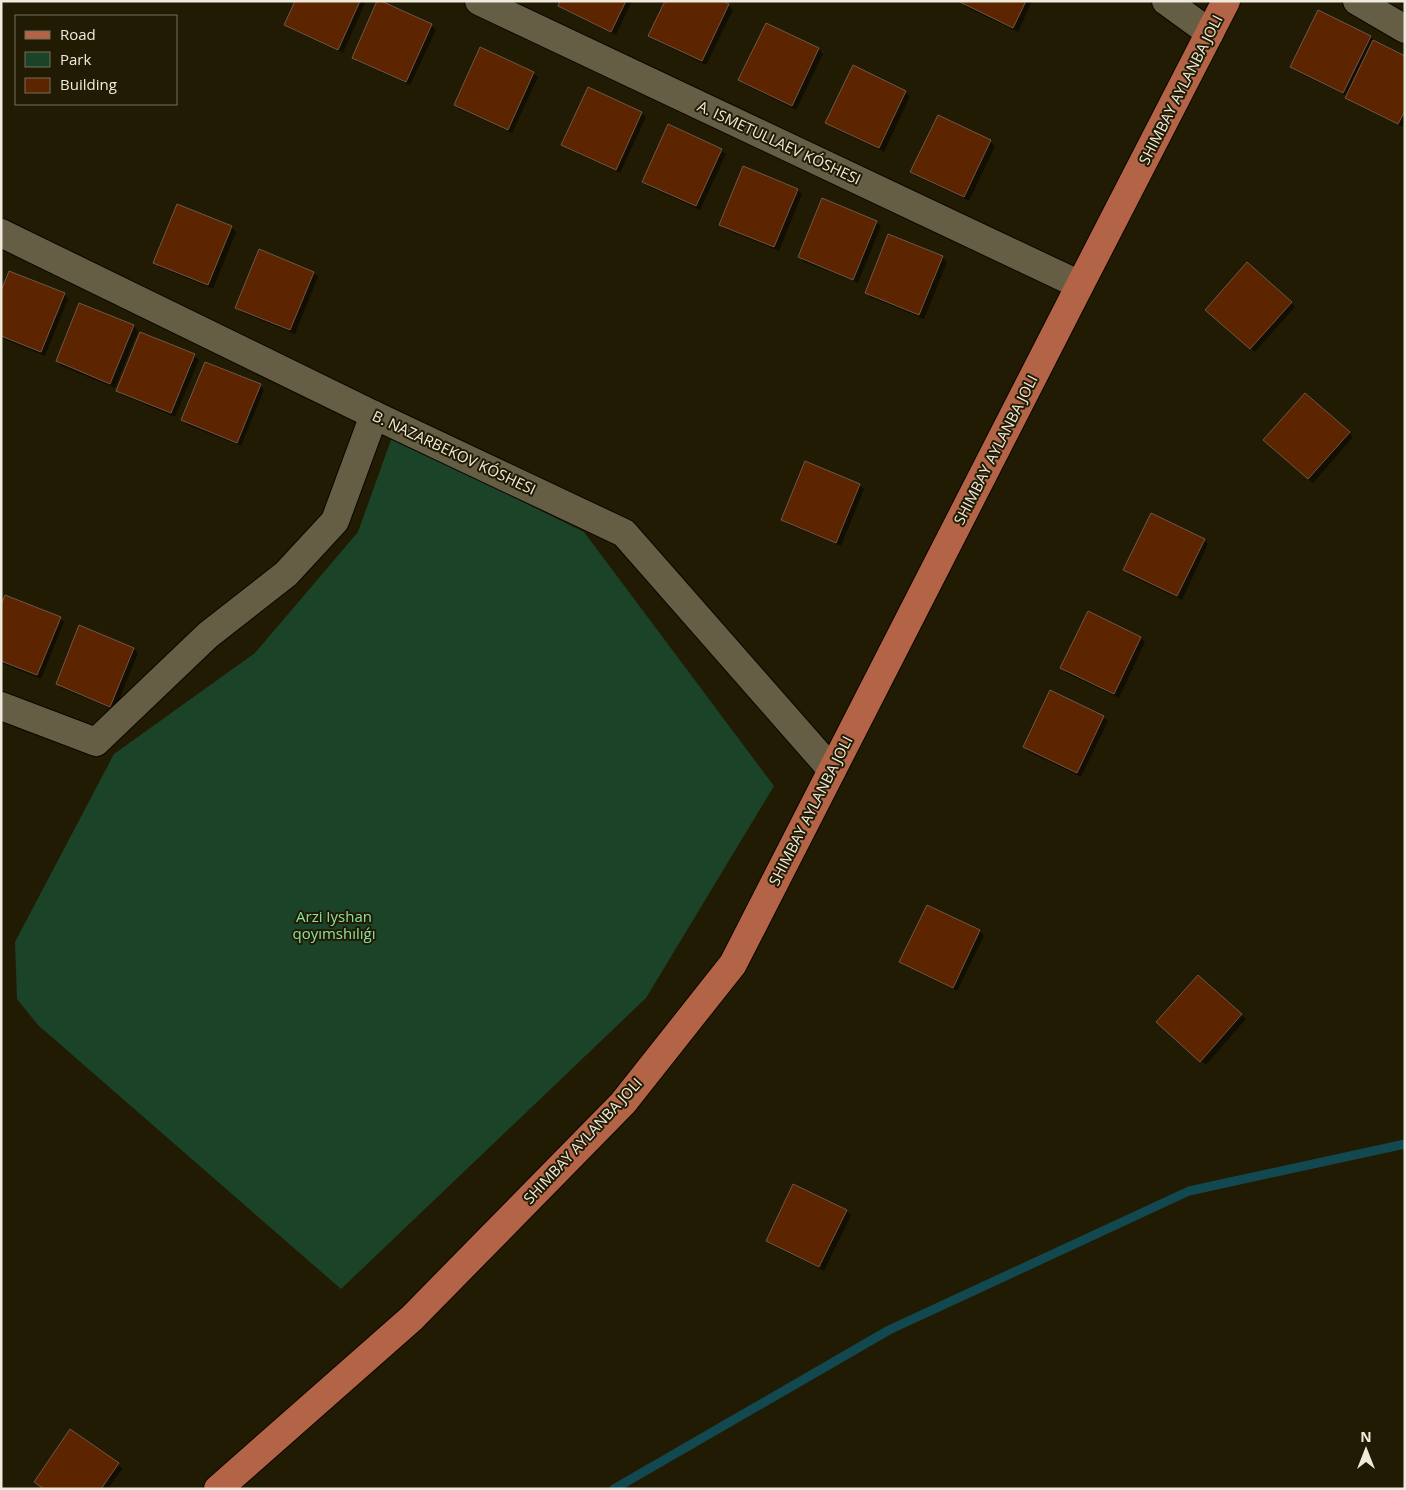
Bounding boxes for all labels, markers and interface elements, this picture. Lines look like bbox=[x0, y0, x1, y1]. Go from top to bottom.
street label: SHIMBAY AYLANBA JOLI bbox=[1134, 11, 1227, 168]
legend bbox=[15, 15, 178, 105]
text: Road bbox=[60, 24, 96, 44]
text: Park bbox=[60, 49, 91, 69]
text: Building bbox=[60, 74, 117, 94]
street label: A. ISMETULLAEV KÓSHESI bbox=[695, 95, 864, 189]
street label: SHIMBAY AYLANBA JOLI bbox=[949, 371, 1042, 528]
street label: B. NAZARBEKOV KÓSHESI bbox=[369, 405, 539, 499]
street label: SHIMBAY AYLANBA JOLI bbox=[764, 732, 857, 889]
park label: Arzi Iyshan qoyımshılıǵı bbox=[292, 906, 376, 943]
street label: SHIMBAY AYLANBA JOLI bbox=[518, 1073, 646, 1208]
north arrow bbox=[1341, 1425, 1391, 1475]
text: N bbox=[1360, 1427, 1372, 1446]

